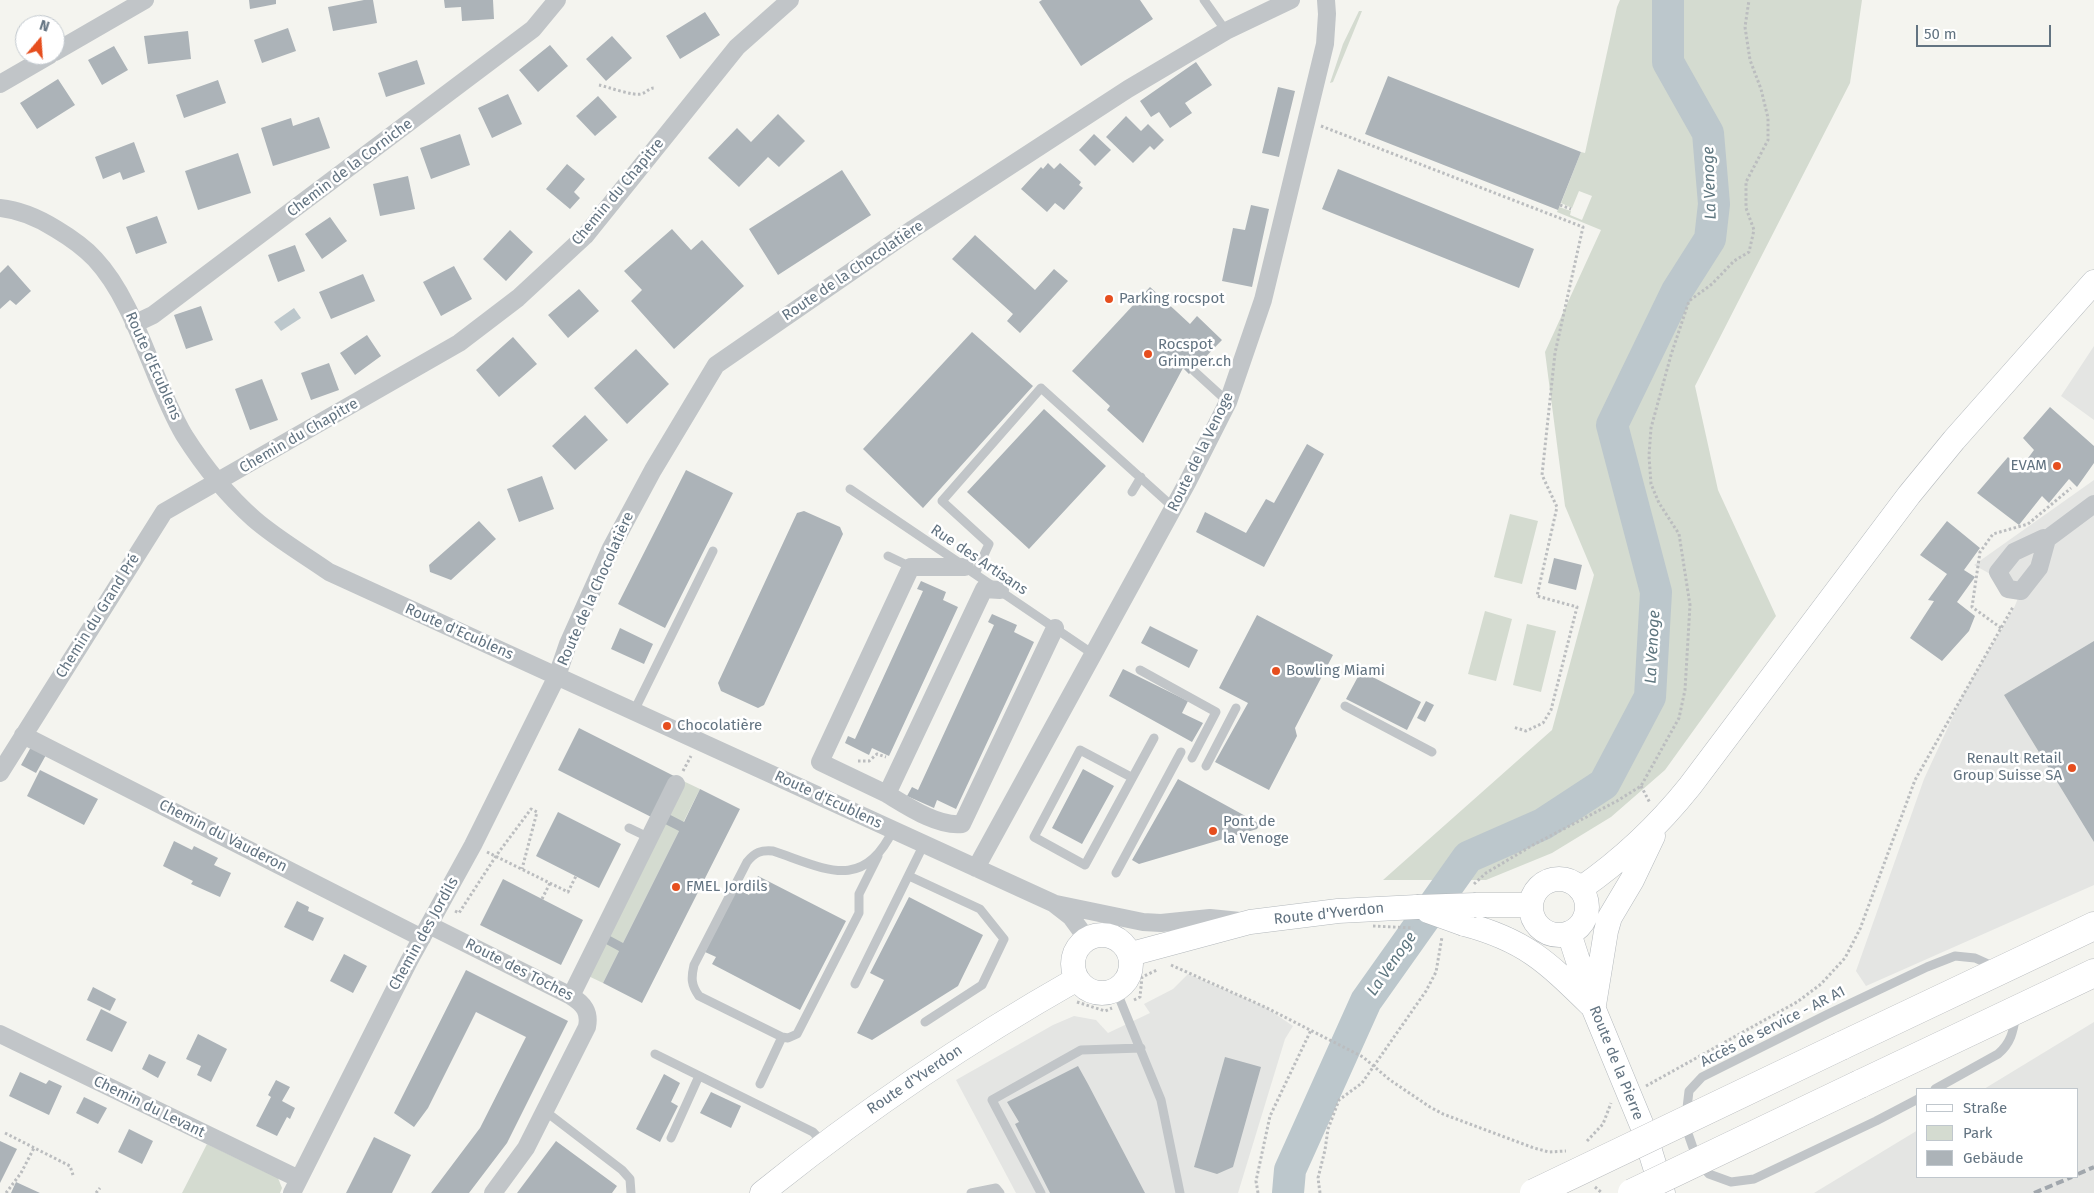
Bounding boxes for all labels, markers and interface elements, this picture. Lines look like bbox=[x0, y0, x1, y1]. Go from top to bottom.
north arrow bbox=[15, 15, 65, 65]
scale bar bbox=[1919, 15, 2054, 47]
text: N bbox=[37, 17, 52, 36]
text: 50 m bbox=[1924, 25, 1957, 43]
street label: Chemin de la Corniche bbox=[284, 115, 416, 221]
street label: Chemin du Chapitre bbox=[568, 135, 668, 249]
water label: La Venoge bbox=[1699, 146, 1721, 220]
street label: Route de la Chocolatière bbox=[779, 217, 927, 325]
place label: Parking rocspot bbox=[1119, 290, 1225, 308]
marker: Parking rocspot bbox=[1103, 293, 1115, 305]
street label: Route d'Ecublens bbox=[121, 309, 185, 423]
place label: Rocspot Grimper.ch bbox=[1158, 336, 1231, 371]
marker: Rocspot Grimper.ch bbox=[1142, 348, 1154, 360]
street label: Route de la Venoge bbox=[1164, 389, 1238, 515]
street label: Chemin du Chapitre bbox=[236, 395, 362, 477]
place label: EVAM bbox=[2011, 457, 2047, 475]
marker: EVAM bbox=[2051, 460, 2063, 472]
street label: Route de la Chocolatière bbox=[554, 509, 638, 669]
street label: Rue des Artisans bbox=[927, 521, 1031, 599]
street label: Chemin du Grand Pré bbox=[52, 550, 144, 682]
street label: Route d'Ecublens bbox=[402, 600, 516, 664]
water label: La Venoge bbox=[1641, 610, 1665, 684]
place label: Bowling Miami bbox=[1286, 662, 1385, 680]
marker: Bowling Miami bbox=[1270, 665, 1282, 677]
place label: Chocolatière bbox=[677, 717, 762, 735]
marker: Chocolatière bbox=[661, 720, 673, 732]
place label: Renault Retail Group Suisse SA bbox=[1953, 750, 2062, 785]
marker: Renault Retail Group Suisse SA bbox=[2066, 762, 2078, 774]
street label: Route d'Ecublens bbox=[771, 767, 885, 833]
street label: Chemin du Vauderon bbox=[156, 796, 290, 876]
place label: Pont de la Venoge bbox=[1223, 813, 1289, 848]
marker: Pont de la Venoge bbox=[1207, 825, 1219, 837]
street label: Chemin des Jordils bbox=[385, 874, 463, 994]
place label: FMEL Jordils bbox=[686, 878, 767, 896]
marker: FMEL Jordils bbox=[670, 881, 682, 893]
street label: Route d'Yverdon bbox=[1273, 899, 1385, 929]
water label: La Venoge bbox=[1363, 928, 1421, 1000]
street label: Route des Toches bbox=[462, 935, 576, 1005]
street label: Accès de service - AR A1 bbox=[1698, 983, 1848, 1071]
street label: Route de la Pierre bbox=[1585, 1003, 1647, 1123]
street label: Route d'Yverdon bbox=[864, 1042, 966, 1118]
street label: Chemin du Levant bbox=[90, 1072, 208, 1142]
legend bbox=[1916, 1088, 2079, 1178]
text: Straße bbox=[1963, 1099, 2007, 1117]
text: Park bbox=[1963, 1124, 1993, 1142]
text: Gebäude bbox=[1963, 1149, 2023, 1167]

